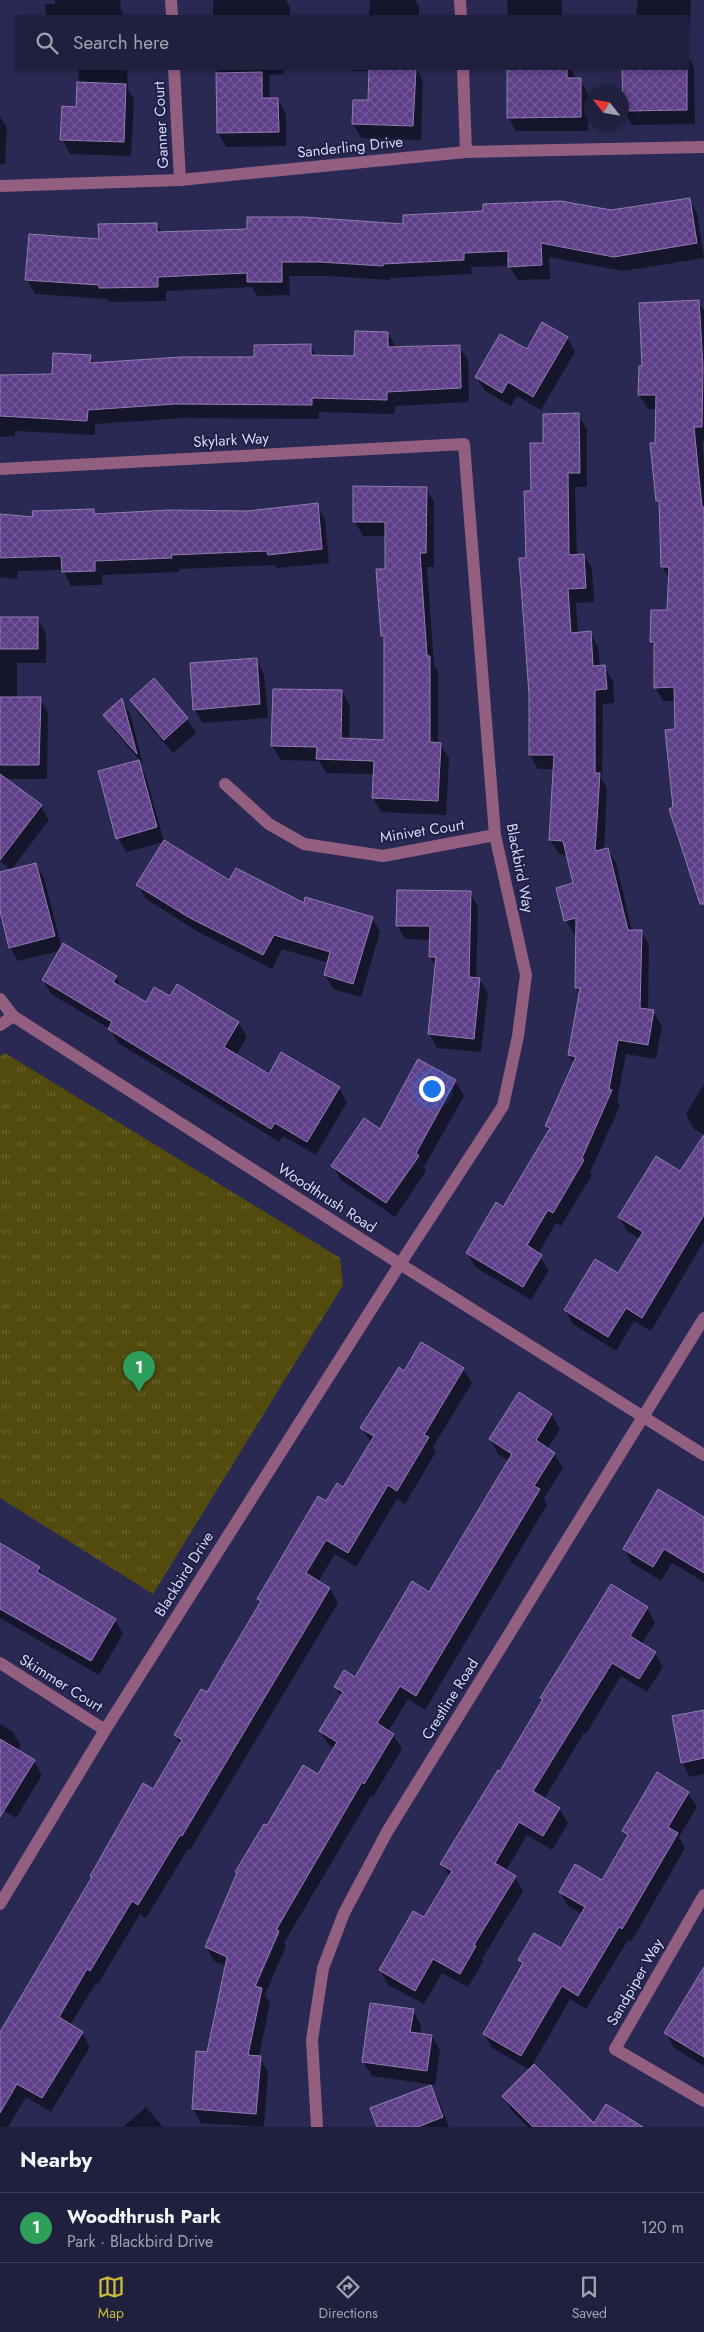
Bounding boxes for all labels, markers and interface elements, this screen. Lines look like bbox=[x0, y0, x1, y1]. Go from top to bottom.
search box bbox=[15, 15, 689, 70]
icon: search bbox=[33, 29, 61, 57]
text: Search here bbox=[73, 29, 169, 56]
street label: Ganner Court bbox=[148, 81, 174, 169]
north arrow bbox=[584, 85, 629, 130]
street label: Sanderling Drive bbox=[296, 130, 404, 163]
street label: Skylark Way bbox=[193, 427, 270, 453]
street label: Minivet Court bbox=[378, 813, 466, 849]
street label: Blackbird Way bbox=[501, 821, 540, 915]
your location bbox=[419, 1076, 445, 1102]
street label: Woodthrush Road bbox=[273, 1158, 381, 1238]
pin: 1 bbox=[123, 1351, 155, 1392]
street label: Blackbird Drive bbox=[149, 1527, 219, 1621]
street label: Skimmer Court bbox=[15, 1649, 107, 1718]
street label: Crestline Road bbox=[416, 1654, 484, 1744]
street label: Sandpiper Way bbox=[601, 1934, 669, 2030]
text: Nearby bbox=[20, 2145, 92, 2175]
text: Woodthrush Park bbox=[67, 2203, 221, 2230]
text: 1 bbox=[32, 2216, 40, 2239]
text: 120 m bbox=[641, 2216, 684, 2239]
text: Park · Blackbird Drive bbox=[67, 2230, 213, 2253]
tab: Map bbox=[97, 2273, 125, 2323]
tab: Directions bbox=[319, 2273, 378, 2323]
tab: Saved bbox=[572, 2273, 607, 2323]

